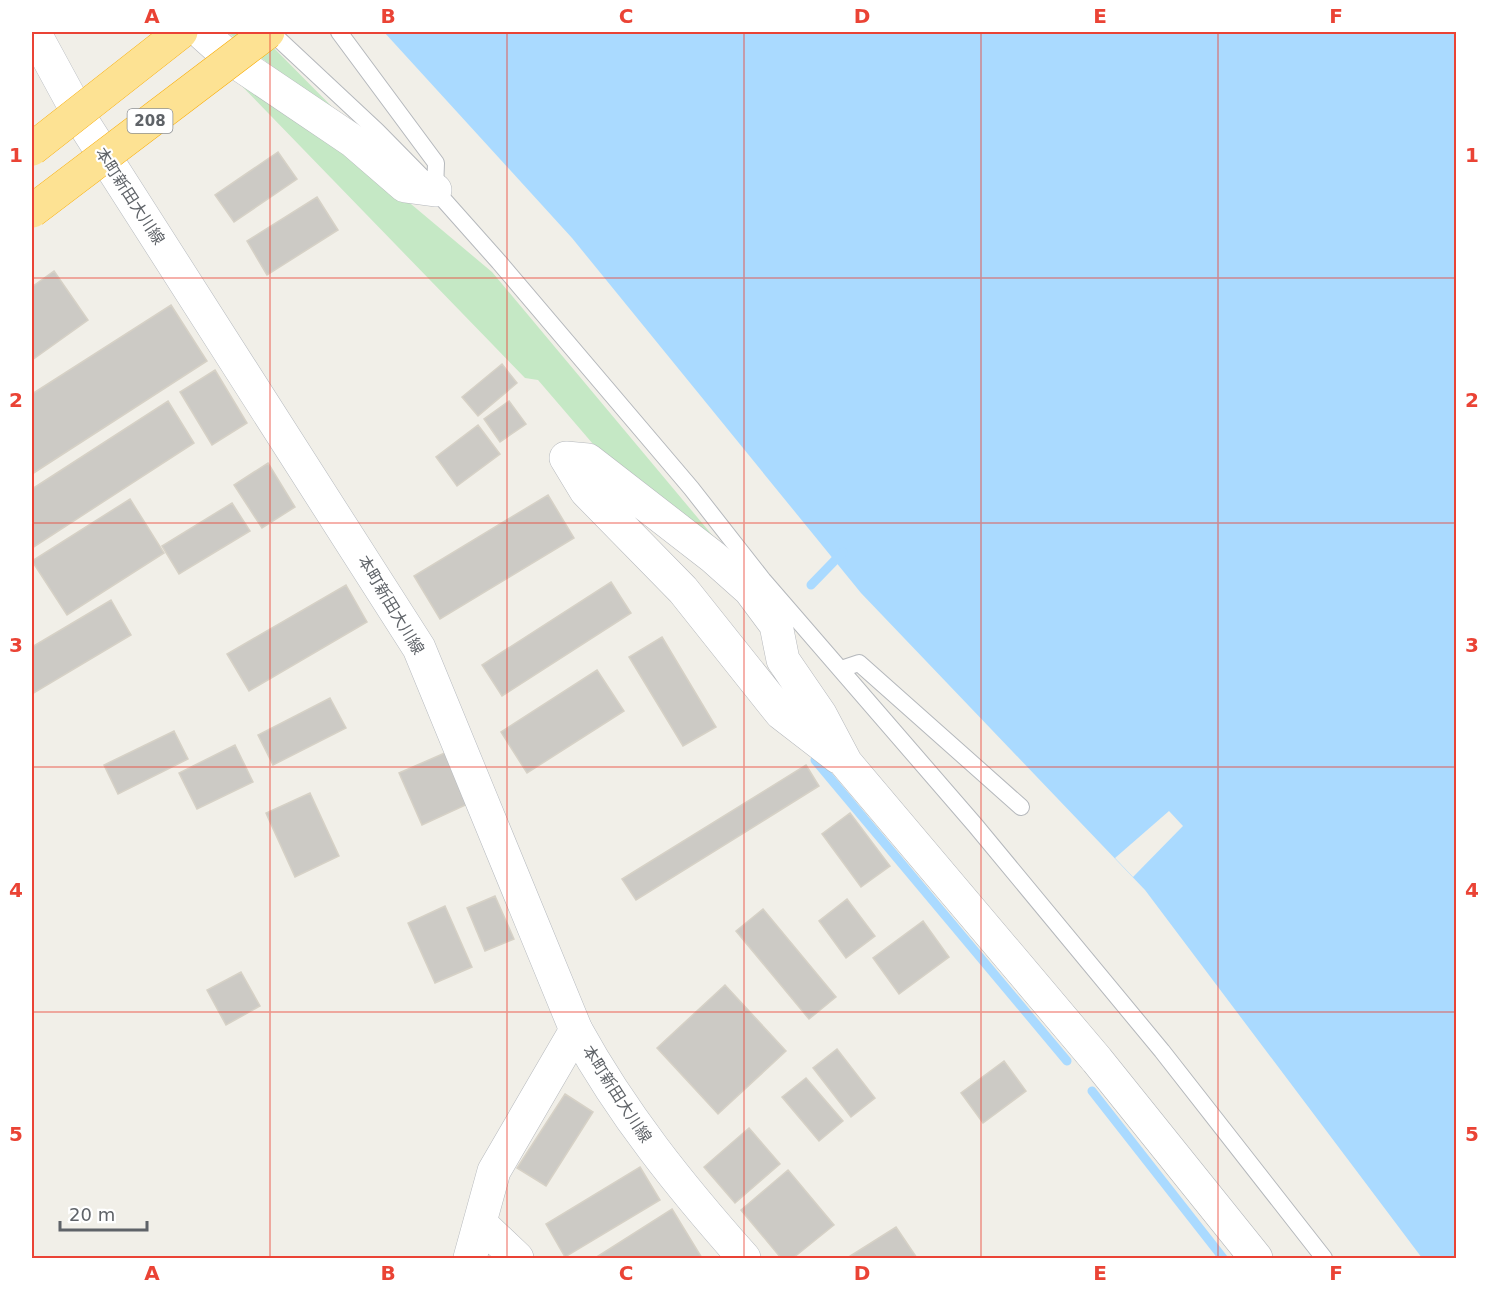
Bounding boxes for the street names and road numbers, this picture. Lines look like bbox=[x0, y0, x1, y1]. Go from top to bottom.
road number: 208 bbox=[128, 109, 172, 133]
street label: 本町新田大川線 bbox=[92, 144, 168, 248]
street label: 本町新田大川線 bbox=[354, 552, 428, 658]
street label: 本町新田大川線 bbox=[579, 1042, 655, 1146]

